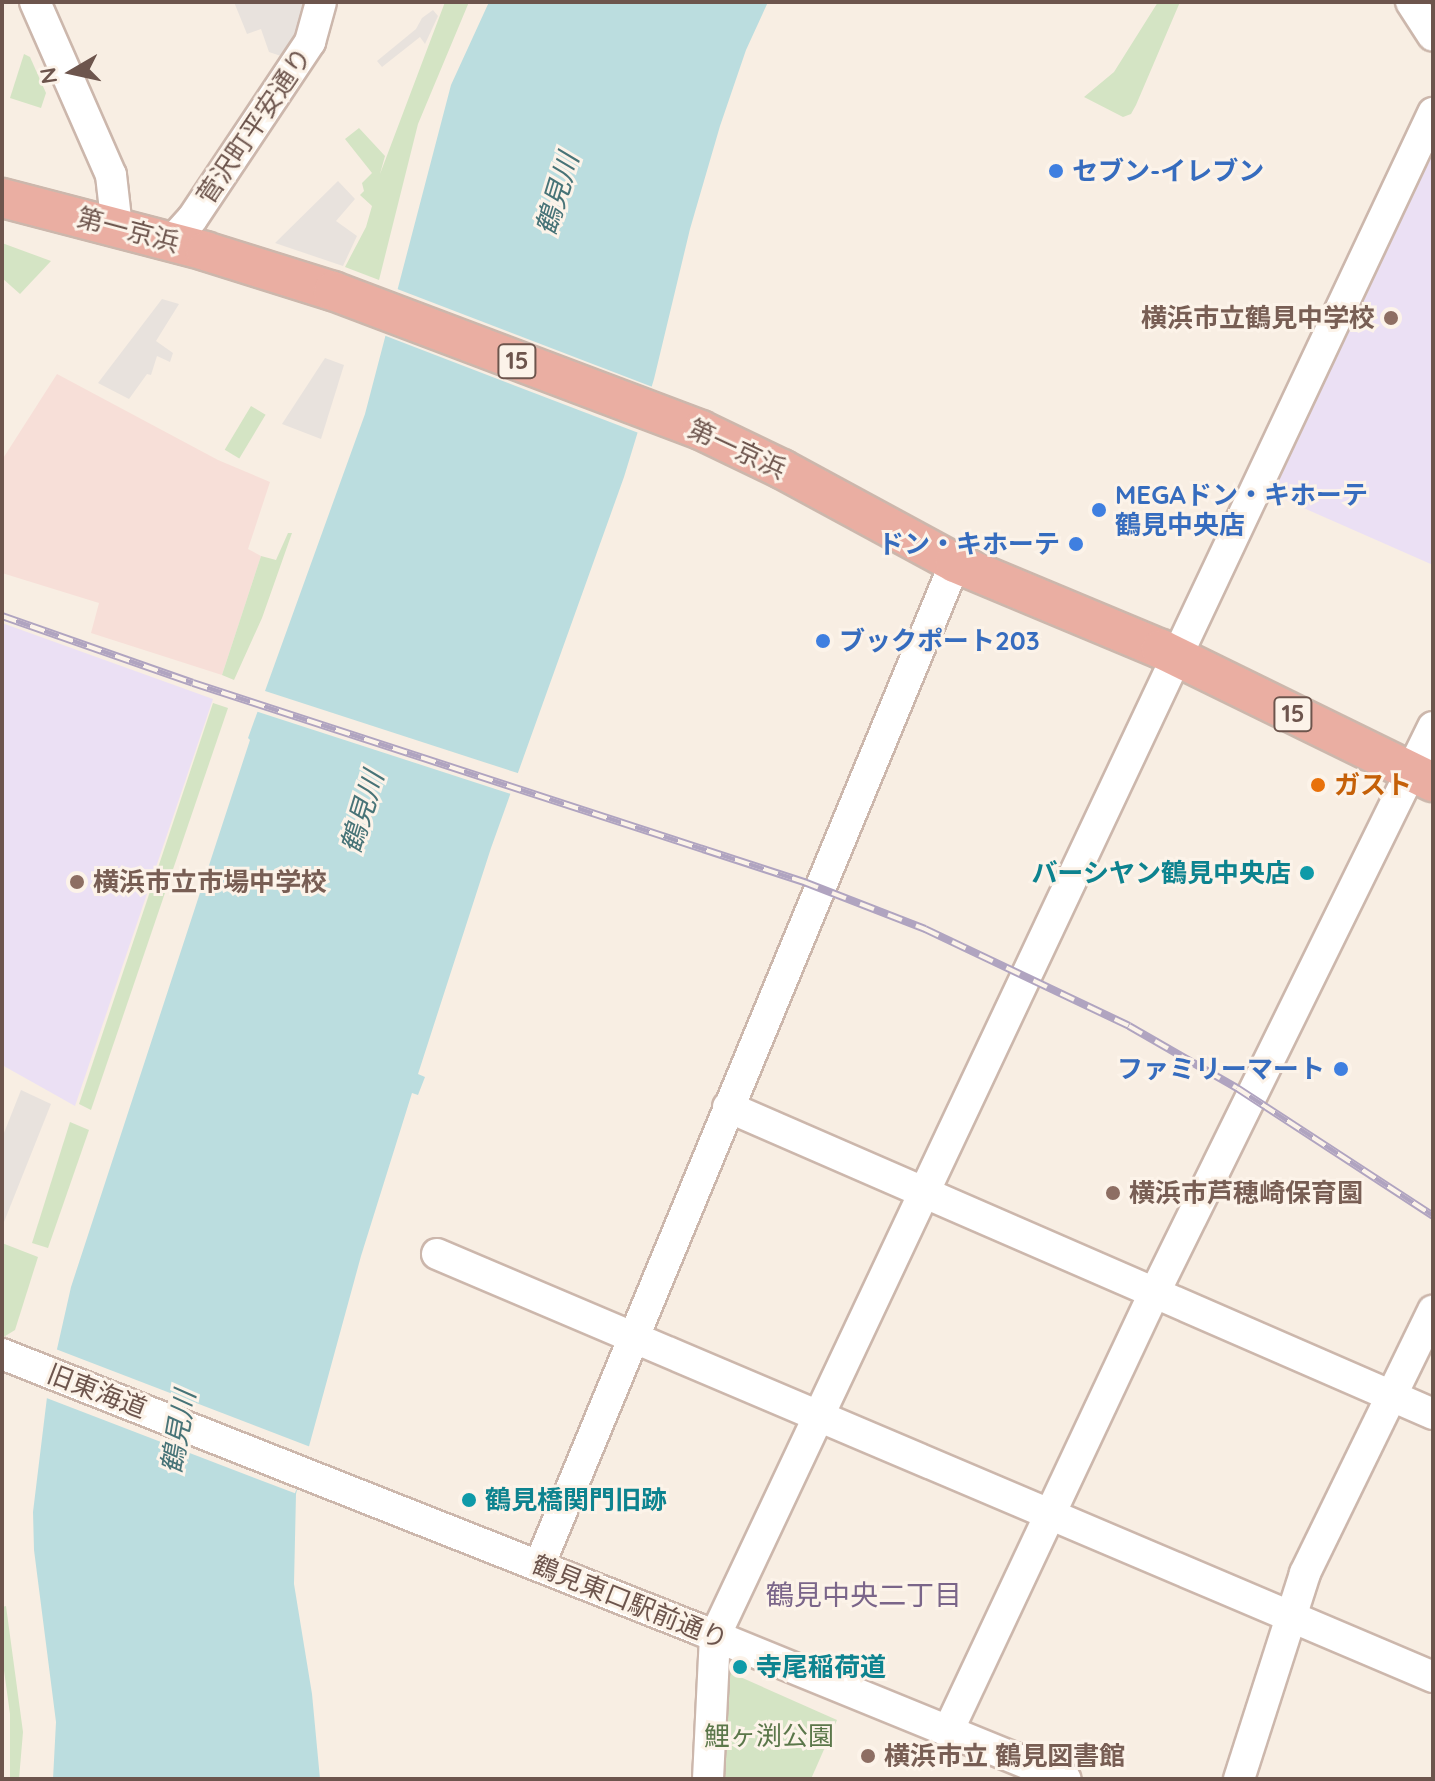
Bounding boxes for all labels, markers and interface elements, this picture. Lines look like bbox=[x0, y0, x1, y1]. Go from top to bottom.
north arrow bbox=[32, 32, 112, 112]
street label: 菅沢町平安通り bbox=[190, 42, 318, 210]
text: N bbox=[33, 66, 63, 86]
water label: 鶴見川 bbox=[529, 149, 585, 239]
place label: セブン-イレブン bbox=[1072, 155, 1264, 187]
marker: セブン-イレブン bbox=[1047, 162, 1065, 180]
street label: 第一京浜 bbox=[74, 201, 182, 259]
place label: 横浜市立鶴見中学校 bbox=[1141, 302, 1375, 334]
marker: 横浜市立鶴見中学校 bbox=[1382, 309, 1400, 327]
road number: 15 bbox=[497, 341, 537, 381]
street label: 第一京浜 bbox=[683, 413, 791, 485]
place label: MEGAドン・キホーテ 鶴見中央店 bbox=[1115, 479, 1368, 540]
marker: MEGAドン・キホーテ 鶴見中央店 bbox=[1090, 501, 1108, 519]
place label: ドン・キホーテ bbox=[878, 528, 1060, 560]
marker: ドン・キホーテ bbox=[1067, 535, 1085, 553]
place label: ブックポート203 bbox=[839, 625, 1040, 657]
marker: ブックポート203 bbox=[814, 632, 832, 650]
road number: 15 bbox=[1273, 694, 1313, 734]
water label: 鶴見川 bbox=[334, 767, 390, 857]
place label: ガスト bbox=[1334, 769, 1412, 801]
marker: ガスト bbox=[1309, 776, 1327, 794]
place label: バーシヤン鶴見中央店 bbox=[1031, 857, 1291, 889]
marker: バーシヤン鶴見中央店 bbox=[1298, 864, 1316, 882]
place label: 横浜市立市場中学校 bbox=[93, 866, 327, 898]
marker: 横浜市立市場中学校 bbox=[68, 873, 86, 891]
place label: ファミリーマート bbox=[1117, 1053, 1325, 1085]
marker: ファミリーマート bbox=[1332, 1060, 1350, 1078]
place label: 横浜市芦穂崎保育園 bbox=[1129, 1177, 1363, 1209]
marker: 横浜市芦穂崎保育園 bbox=[1104, 1184, 1122, 1202]
street label: 旧東海道 bbox=[43, 1358, 151, 1424]
water label: 鶴見川 bbox=[154, 1388, 202, 1476]
place label: 鶴見橋関門旧跡 bbox=[485, 1484, 667, 1516]
marker: 鶴見橋関門旧跡 bbox=[460, 1491, 478, 1509]
street label: 鶴見東口駅前通り bbox=[528, 1549, 732, 1655]
district label: 鶴見中央二丁目 bbox=[766, 1578, 962, 1612]
place label: 寺尾稲荷道 bbox=[756, 1651, 886, 1683]
marker: 寺尾稲荷道 bbox=[731, 1658, 749, 1676]
park label: 鯉ヶ渕公園 bbox=[704, 1720, 834, 1752]
place label: 横浜市立 鶴見図書館 bbox=[884, 1740, 1125, 1772]
marker: 横浜市立 鶴見図書館 bbox=[859, 1747, 877, 1765]

